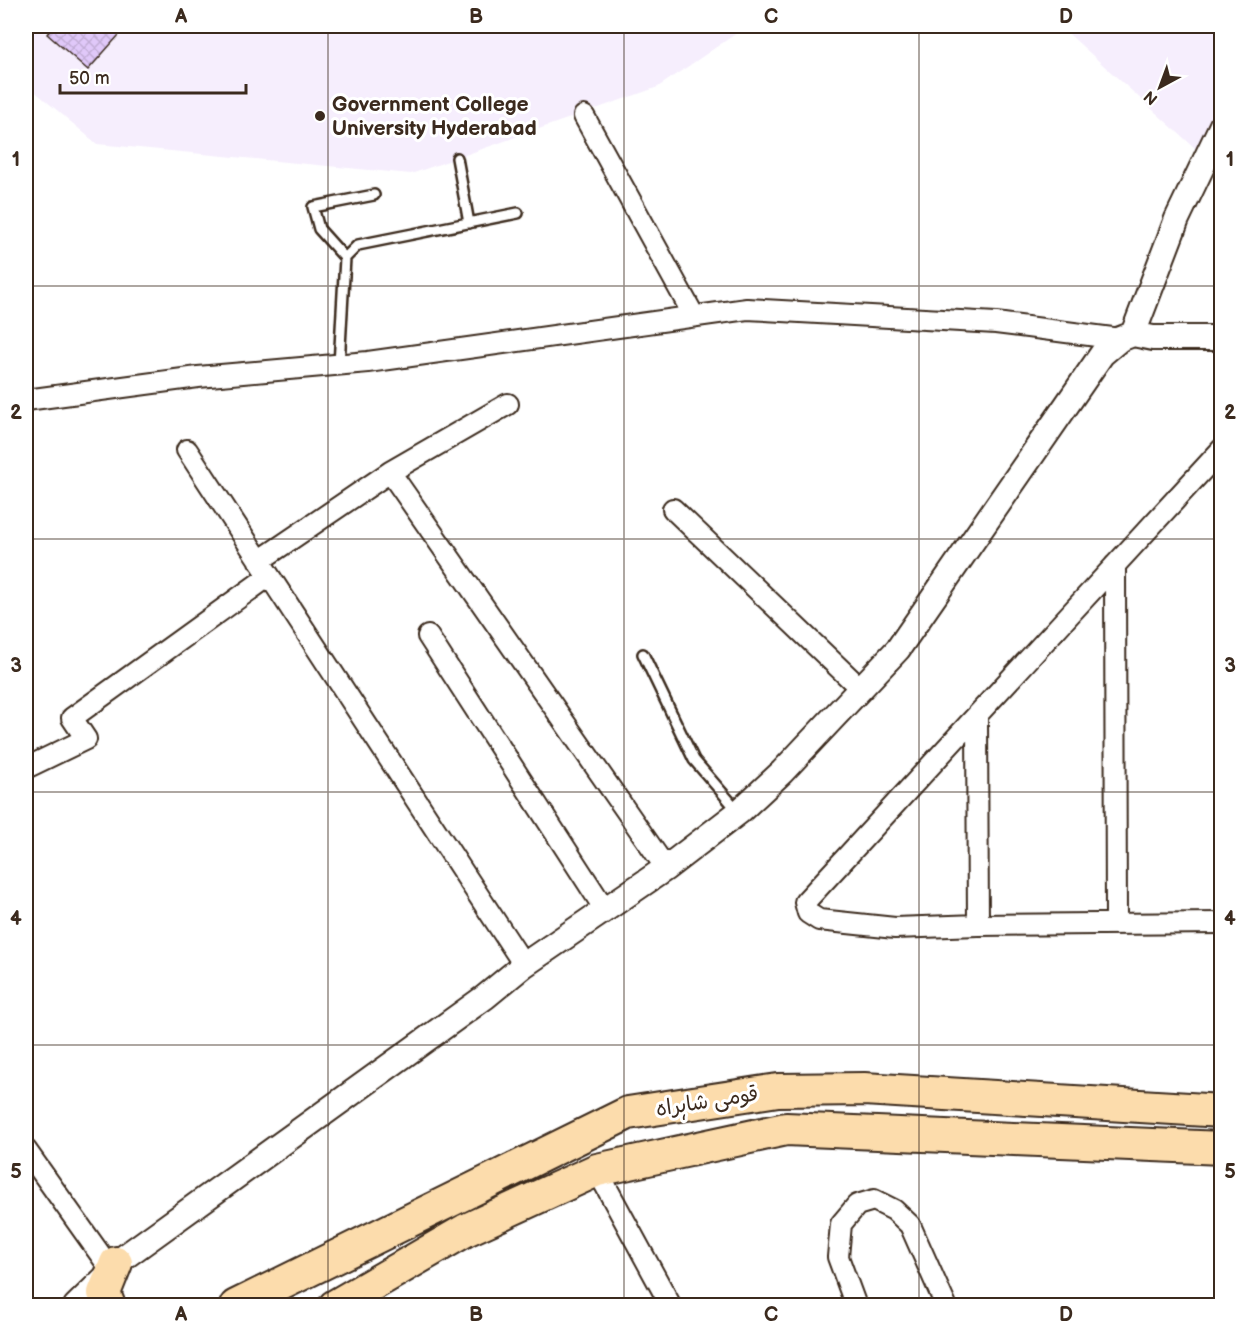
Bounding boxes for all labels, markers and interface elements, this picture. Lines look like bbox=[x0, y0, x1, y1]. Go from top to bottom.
text: A bbox=[174, 5, 188, 29]
text: B bbox=[469, 5, 483, 29]
text: C bbox=[764, 5, 778, 29]
text: D bbox=[1059, 5, 1073, 29]
scale bar bbox=[60, 57, 246, 95]
north arrow bbox=[1130, 57, 1190, 117]
text: 50 m bbox=[69, 68, 110, 89]
text: N bbox=[1140, 86, 1162, 108]
place label: Government College University Hyderabad bbox=[332, 92, 537, 141]
marker: Government College University Hyderabad bbox=[313, 109, 327, 123]
text: 1 bbox=[12, 148, 20, 172]
text: 1 bbox=[1226, 148, 1234, 172]
text: 2 bbox=[10, 401, 22, 425]
text: 2 bbox=[1224, 401, 1236, 425]
text: 3 bbox=[10, 654, 22, 678]
text: 3 bbox=[1224, 654, 1236, 678]
text: 4 bbox=[10, 907, 22, 931]
text: 4 bbox=[1224, 907, 1236, 931]
street label: قومی شاہراہ bbox=[654, 1081, 760, 1125]
text: 5 bbox=[10, 1160, 22, 1184]
text: 5 bbox=[1224, 1160, 1236, 1184]
text: A bbox=[174, 1303, 188, 1327]
text: B bbox=[469, 1303, 483, 1327]
text: C bbox=[764, 1303, 778, 1327]
text: D bbox=[1059, 1303, 1073, 1327]

